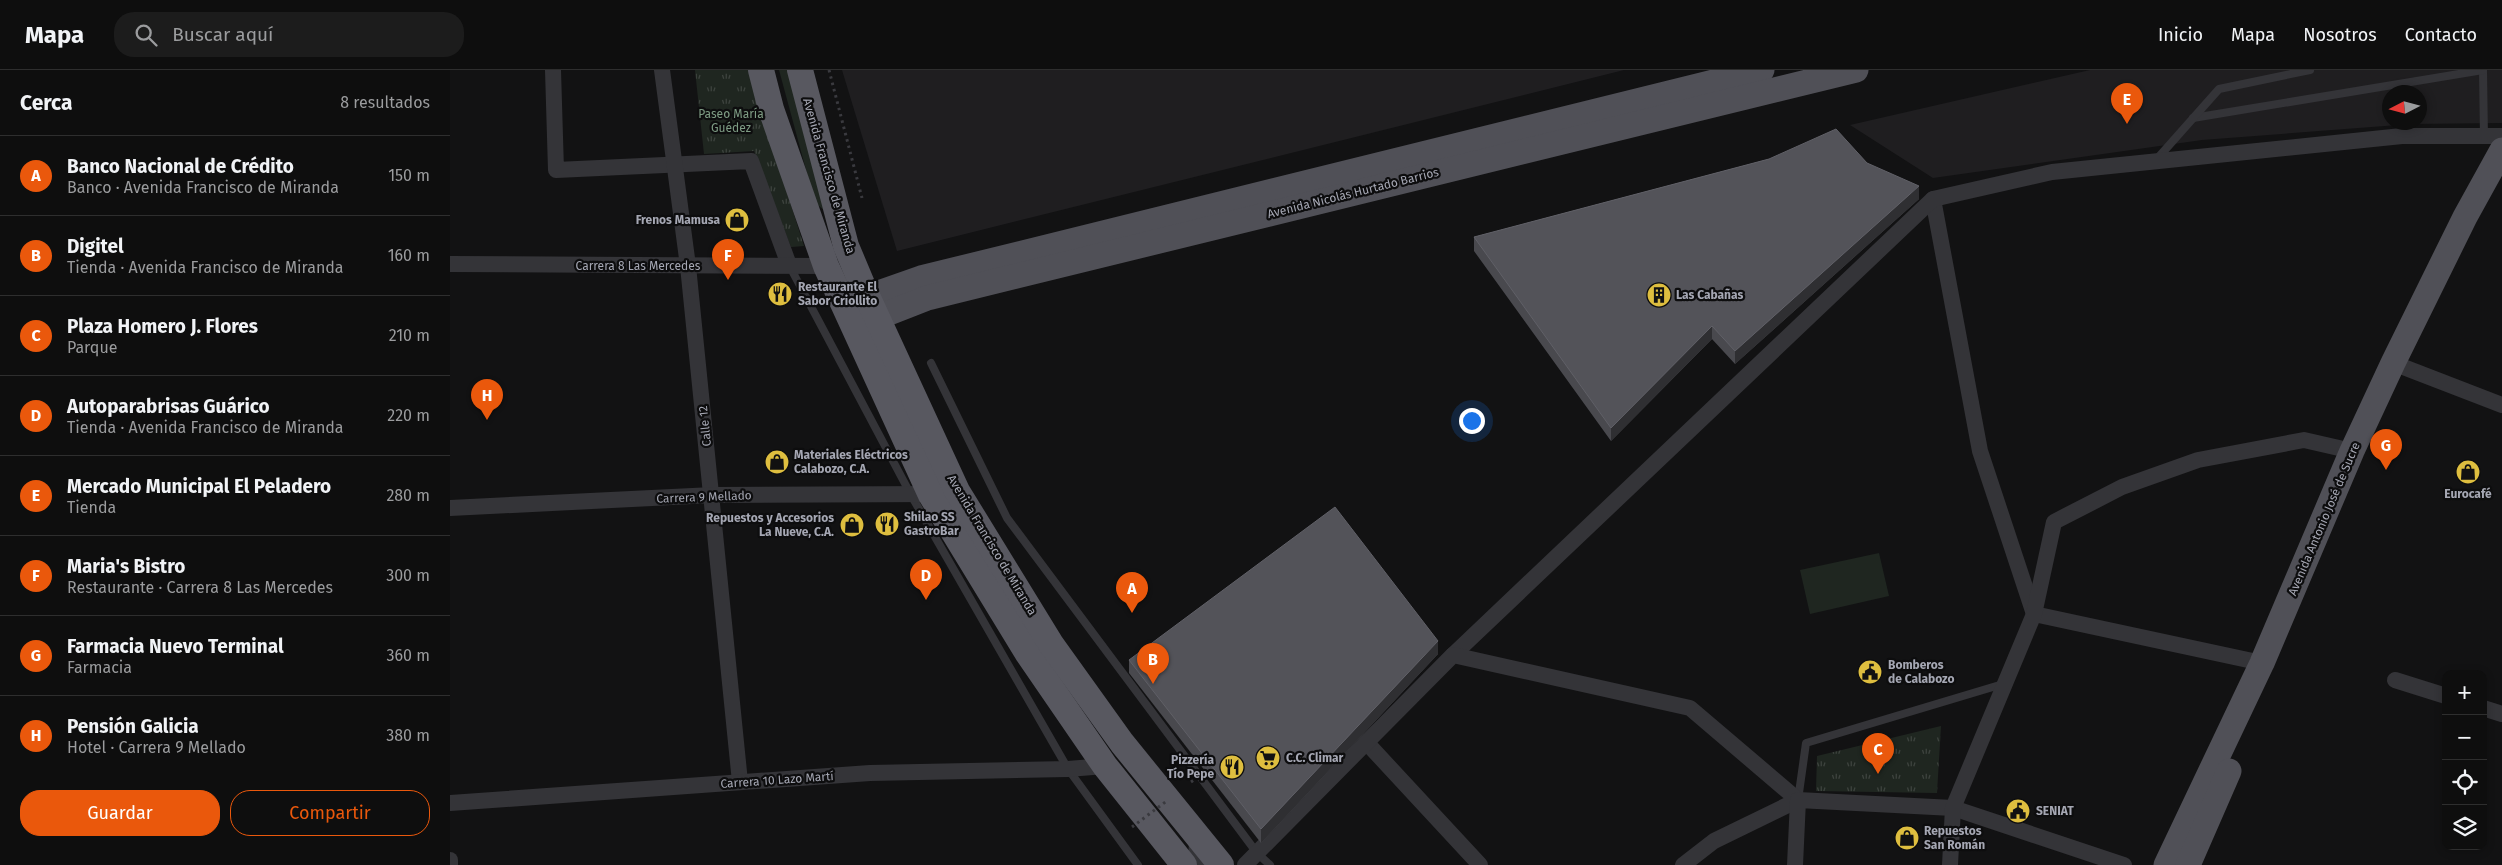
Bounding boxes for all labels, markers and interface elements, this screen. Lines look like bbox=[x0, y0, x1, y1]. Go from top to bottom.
search box bbox=[114, 12, 464, 57]
text: Mapa bbox=[25, 21, 84, 49]
icon: search bbox=[132, 21, 160, 49]
text: Buscar aquí bbox=[172, 23, 273, 46]
text: Inicio bbox=[2158, 24, 2203, 46]
text: Mapa bbox=[2231, 24, 2275, 46]
text: Nosotros bbox=[2303, 24, 2377, 46]
text: Contacto bbox=[2405, 24, 2477, 46]
pin: E bbox=[2111, 83, 2143, 124]
north arrow bbox=[2382, 85, 2427, 130]
text: Cerca bbox=[20, 90, 72, 116]
text: 8 resultados bbox=[340, 93, 430, 112]
street label: Avenida Francisco de Miranda bbox=[800, 97, 858, 255]
park label: Paseo María Guédez bbox=[698, 107, 764, 135]
text: Banco Nacional de Crédito bbox=[67, 155, 294, 178]
street label: Avenida Nicolás Hurtado Barrios bbox=[1266, 165, 1441, 221]
text: A bbox=[31, 166, 41, 185]
text: 150 m bbox=[388, 166, 430, 185]
text: Banco · Avenida Francisco de Miranda bbox=[67, 178, 339, 197]
shop icon: Frenos Mamusa bbox=[724, 207, 750, 233]
place label: Frenos Mamusa bbox=[636, 213, 720, 227]
text: Digitel bbox=[67, 235, 124, 258]
pin: F bbox=[712, 239, 744, 280]
text: B bbox=[31, 246, 41, 265]
text: 160 m bbox=[388, 246, 430, 265]
text: Tienda · Avenida Francisco de Miranda bbox=[67, 258, 344, 277]
street label: Carrera 8 Las Mercedes bbox=[576, 259, 701, 273]
place label: Restaurante El Sabor Criollito bbox=[798, 280, 878, 308]
restaurant icon: Restaurante El Sabor Criollito bbox=[767, 281, 793, 307]
building icon: Las Cabañas bbox=[1646, 282, 1672, 308]
place label: Las Cabañas bbox=[1676, 288, 1743, 302]
text: Plaza Homero J. Flores bbox=[67, 315, 258, 338]
text: C bbox=[31, 326, 41, 345]
text: 210 m bbox=[389, 326, 430, 345]
text: Parque bbox=[67, 338, 117, 357]
pin: H bbox=[471, 379, 503, 420]
text: Autoparabrisas Guárico bbox=[67, 395, 270, 418]
street label: Calle 12 bbox=[696, 405, 714, 447]
text: D bbox=[31, 406, 41, 425]
text: 220 m bbox=[387, 406, 430, 425]
your location bbox=[1459, 408, 1485, 434]
text: Tienda · Avenida Francisco de Miranda bbox=[67, 418, 344, 437]
pin: G bbox=[2370, 429, 2402, 470]
street label: Avenida Antonio José de Sucre bbox=[2285, 440, 2363, 598]
place label: Materiales Eléctricos Calabozo, C.A. bbox=[794, 448, 908, 476]
shop icon: Materiales Eléctricos Calabozo, C.A. bbox=[764, 449, 790, 475]
shop icon: Eurocafé bbox=[2455, 459, 2481, 485]
street label: Avenida Francisco de Miranda bbox=[944, 472, 1040, 618]
text: Mercado Municipal El Peladero bbox=[67, 475, 331, 498]
text: E bbox=[32, 486, 40, 505]
text: 280 m bbox=[386, 486, 430, 505]
place label: Eurocafé bbox=[2444, 487, 2492, 501]
street label: Carrera 9 Mellado bbox=[656, 488, 752, 506]
text: Tienda bbox=[67, 498, 116, 517]
place label: Shilao SS GastroBar bbox=[904, 510, 959, 538]
place label: Repuestos y Accesorios La Nueve, C.A. bbox=[706, 511, 834, 539]
restaurant icon: Shilao SS GastroBar bbox=[874, 511, 900, 537]
shop icon: Repuestos y Accesorios La Nueve, C.A. bbox=[839, 512, 865, 538]
text: Maria's Bistro bbox=[67, 555, 185, 578]
pin: D bbox=[910, 559, 942, 600]
text: F bbox=[32, 566, 40, 585]
text: 300 m bbox=[386, 566, 430, 585]
pin: A bbox=[1116, 572, 1148, 613]
text: Restaurante · Carrera 8 Las Mercedes bbox=[67, 578, 333, 597]
text: Farmacia Nuevo Terminal bbox=[67, 635, 284, 658]
pin: B bbox=[1137, 643, 1169, 684]
text: G bbox=[31, 646, 41, 665]
text: 360 m bbox=[387, 646, 430, 665]
text: Farmacia bbox=[67, 658, 132, 677]
place label: Bomberos de Calabozo bbox=[1888, 658, 1954, 686]
public building icon: Bomberos de Calabozo bbox=[1857, 659, 1883, 685]
map controls bbox=[2442, 670, 2487, 850]
button: + bbox=[2442, 670, 2487, 715]
text: Pensión Galicia bbox=[67, 715, 199, 738]
button: − bbox=[2442, 715, 2487, 760]
text: H bbox=[31, 726, 41, 745]
text: 380 m bbox=[386, 726, 430, 745]
pin: C bbox=[1862, 733, 1894, 774]
text: Hotel · Carrera 9 Mellado bbox=[67, 738, 246, 757]
supermarket icon: C.C. Climar bbox=[1255, 745, 1281, 771]
place label: C.C. Climar bbox=[1286, 751, 1344, 765]
place label: Pizzería Tío Pepe bbox=[1167, 753, 1214, 781]
restaurant icon: Pizzería Tío Pepe bbox=[1219, 754, 1245, 780]
button: locate bbox=[2442, 760, 2487, 805]
street label: Carrera 10 Lazo Martí bbox=[720, 769, 835, 791]
button: Guardar bbox=[20, 790, 220, 836]
button: Compartir bbox=[230, 790, 430, 836]
public building icon: SENIAT bbox=[2005, 798, 2031, 824]
place label: SENIAT bbox=[2036, 804, 2074, 818]
button: layers bbox=[2442, 805, 2487, 850]
place label: Repuestos San Román bbox=[1924, 824, 1985, 852]
shop icon: Repuestos San Román bbox=[1894, 825, 1920, 851]

